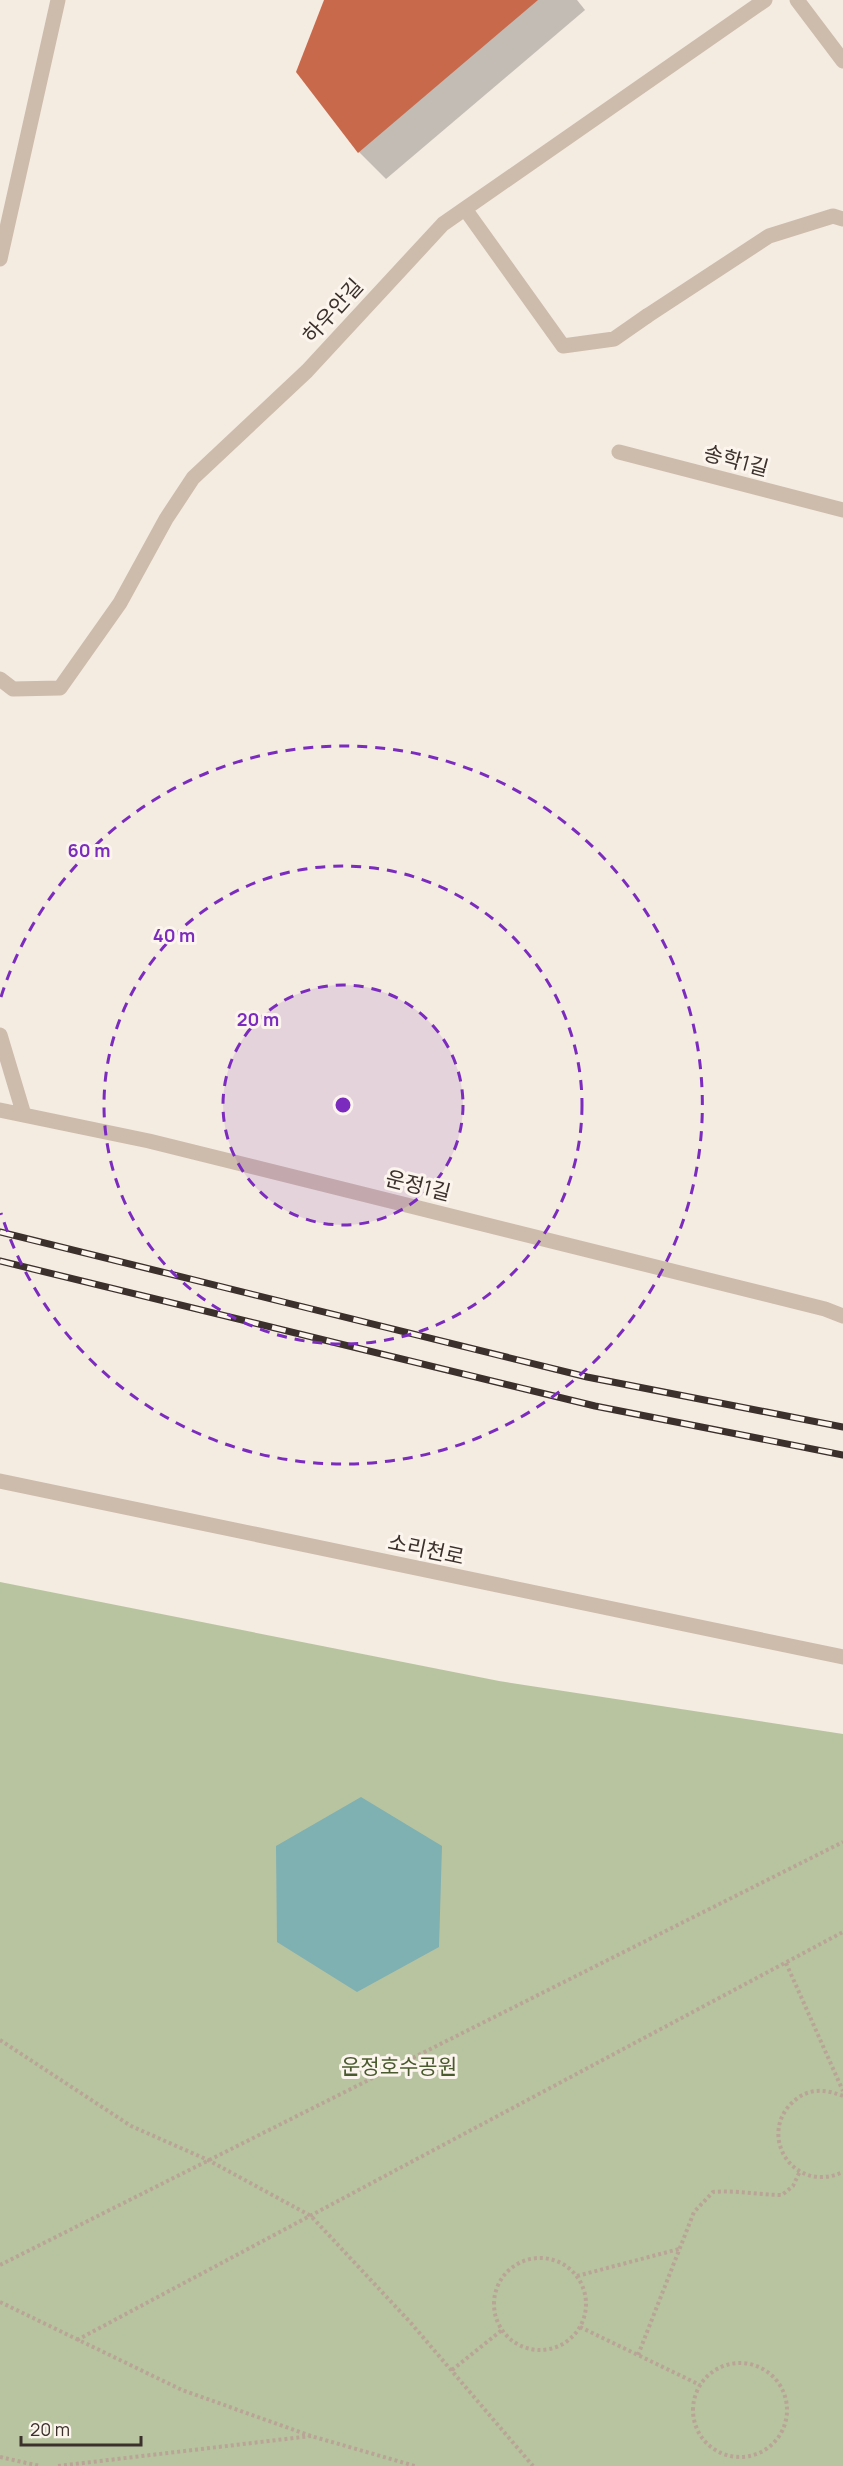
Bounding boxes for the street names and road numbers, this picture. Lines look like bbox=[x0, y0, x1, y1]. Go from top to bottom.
street label: 하우안길 bbox=[296, 272, 369, 348]
street label: 송학1길 bbox=[701, 438, 772, 482]
street label: 운정1길 bbox=[383, 1163, 454, 1207]
street label: 소리천로 bbox=[386, 1527, 467, 1571]

